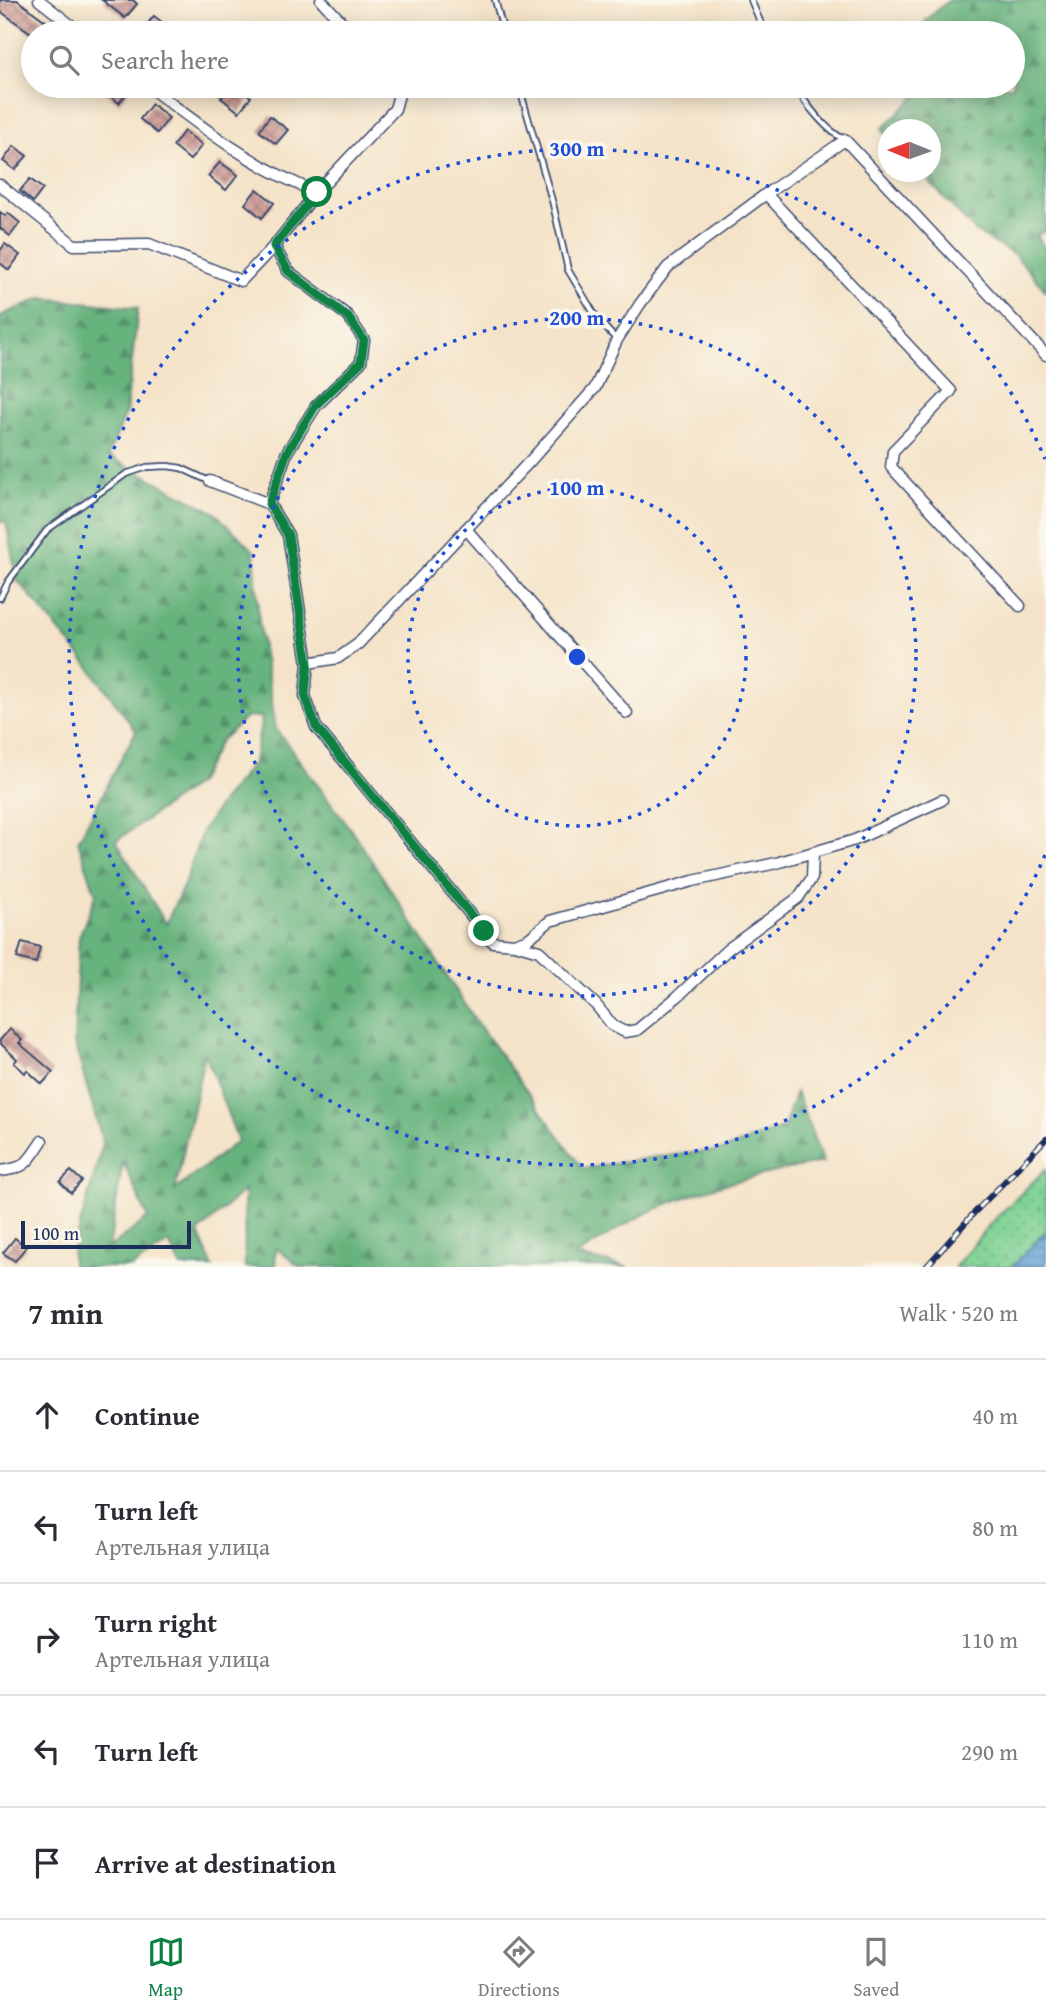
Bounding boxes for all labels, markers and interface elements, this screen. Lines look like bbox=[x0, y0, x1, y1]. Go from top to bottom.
search box bbox=[21, 21, 1025, 98]
text: Search here bbox=[101, 40, 229, 79]
icon: search bbox=[45, 41, 83, 79]
north arrow bbox=[878, 119, 941, 182]
text: 300 m bbox=[549, 133, 605, 164]
route start bbox=[301, 176, 332, 207]
text: 200 m bbox=[549, 302, 605, 333]
text: 100 m bbox=[549, 472, 605, 503]
centre of rings bbox=[565, 645, 589, 669]
route end bbox=[468, 915, 499, 946]
scale bar bbox=[21, 1218, 191, 1250]
text: 100 m bbox=[32, 1219, 79, 1247]
text: 7 min bbox=[28, 1291, 103, 1335]
text: Walk · 520 m bbox=[899, 1296, 1018, 1329]
icon: ahead bbox=[28, 1396, 66, 1434]
text: Continue bbox=[95, 1396, 200, 1435]
text: 40 m bbox=[972, 1399, 1018, 1432]
text: Turn left bbox=[95, 1491, 198, 1530]
icon: left bbox=[28, 1508, 66, 1546]
text: 80 m bbox=[972, 1511, 1018, 1544]
text: Артельная улица bbox=[95, 1530, 270, 1563]
text: Turn right bbox=[95, 1603, 217, 1642]
icon: right bbox=[28, 1620, 66, 1658]
text: 110 m bbox=[961, 1623, 1018, 1656]
text: Артельная улица bbox=[95, 1642, 270, 1675]
icon: left bbox=[28, 1732, 66, 1770]
text: Turn left bbox=[95, 1732, 198, 1771]
text: 290 m bbox=[961, 1735, 1018, 1768]
icon: arrive bbox=[28, 1844, 66, 1882]
text: Arrive at destination bbox=[95, 1844, 336, 1883]
tab: Map bbox=[147, 1933, 185, 2003]
tab: Directions bbox=[478, 1933, 560, 2003]
tab: Saved bbox=[853, 1933, 899, 2003]

